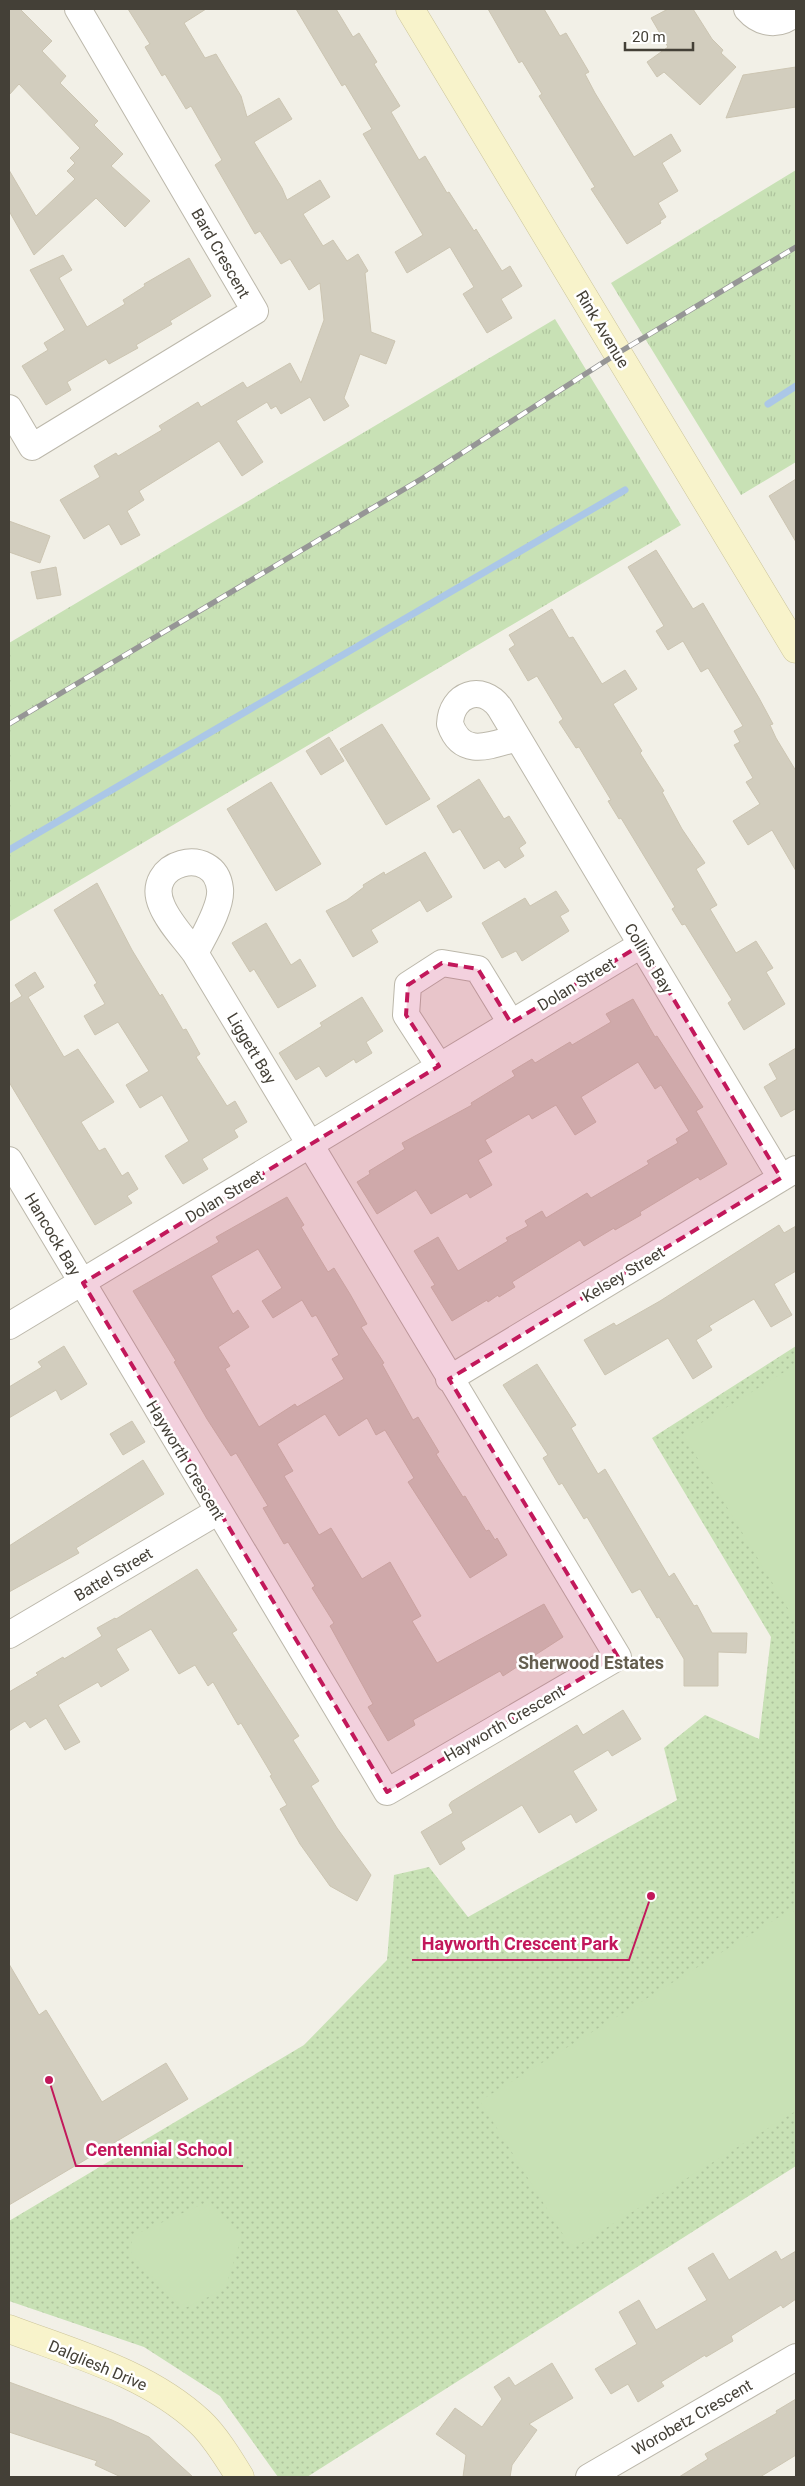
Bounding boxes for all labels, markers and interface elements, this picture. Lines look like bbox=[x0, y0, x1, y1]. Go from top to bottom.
scale bar bbox=[625, 20, 692, 52]
text: 20 m bbox=[632, 28, 666, 46]
street label: Bard Crescent bbox=[187, 205, 254, 301]
street label: Rink Avenue bbox=[572, 287, 633, 371]
street label: Collins Bay bbox=[620, 920, 677, 997]
street label: Dolan Street bbox=[534, 954, 619, 1015]
street label: Liggett Bay bbox=[223, 1009, 280, 1088]
street label: Dolan Street bbox=[182, 1166, 267, 1227]
street label: Hancock Bay bbox=[20, 1189, 85, 1279]
street label: Kelsey Street bbox=[579, 1242, 668, 1306]
street label: Hayworth Crescent bbox=[142, 1397, 229, 1523]
street label: Battel Street bbox=[71, 1544, 156, 1605]
district label: Sherwood Estates bbox=[518, 1652, 664, 1673]
street label: Hayworth Crescent bbox=[441, 1681, 568, 1766]
callout: Hayworth Crescent Park bbox=[412, 1927, 629, 1960]
text: Hayworth Crescent Park bbox=[422, 1933, 619, 1954]
callout: Centennial School bbox=[76, 2133, 243, 2166]
text: Centennial School bbox=[86, 2139, 232, 2160]
street label: Dalgliesh Drive bbox=[46, 2336, 150, 2395]
street label: Worobetz Crescent bbox=[629, 2375, 756, 2460]

